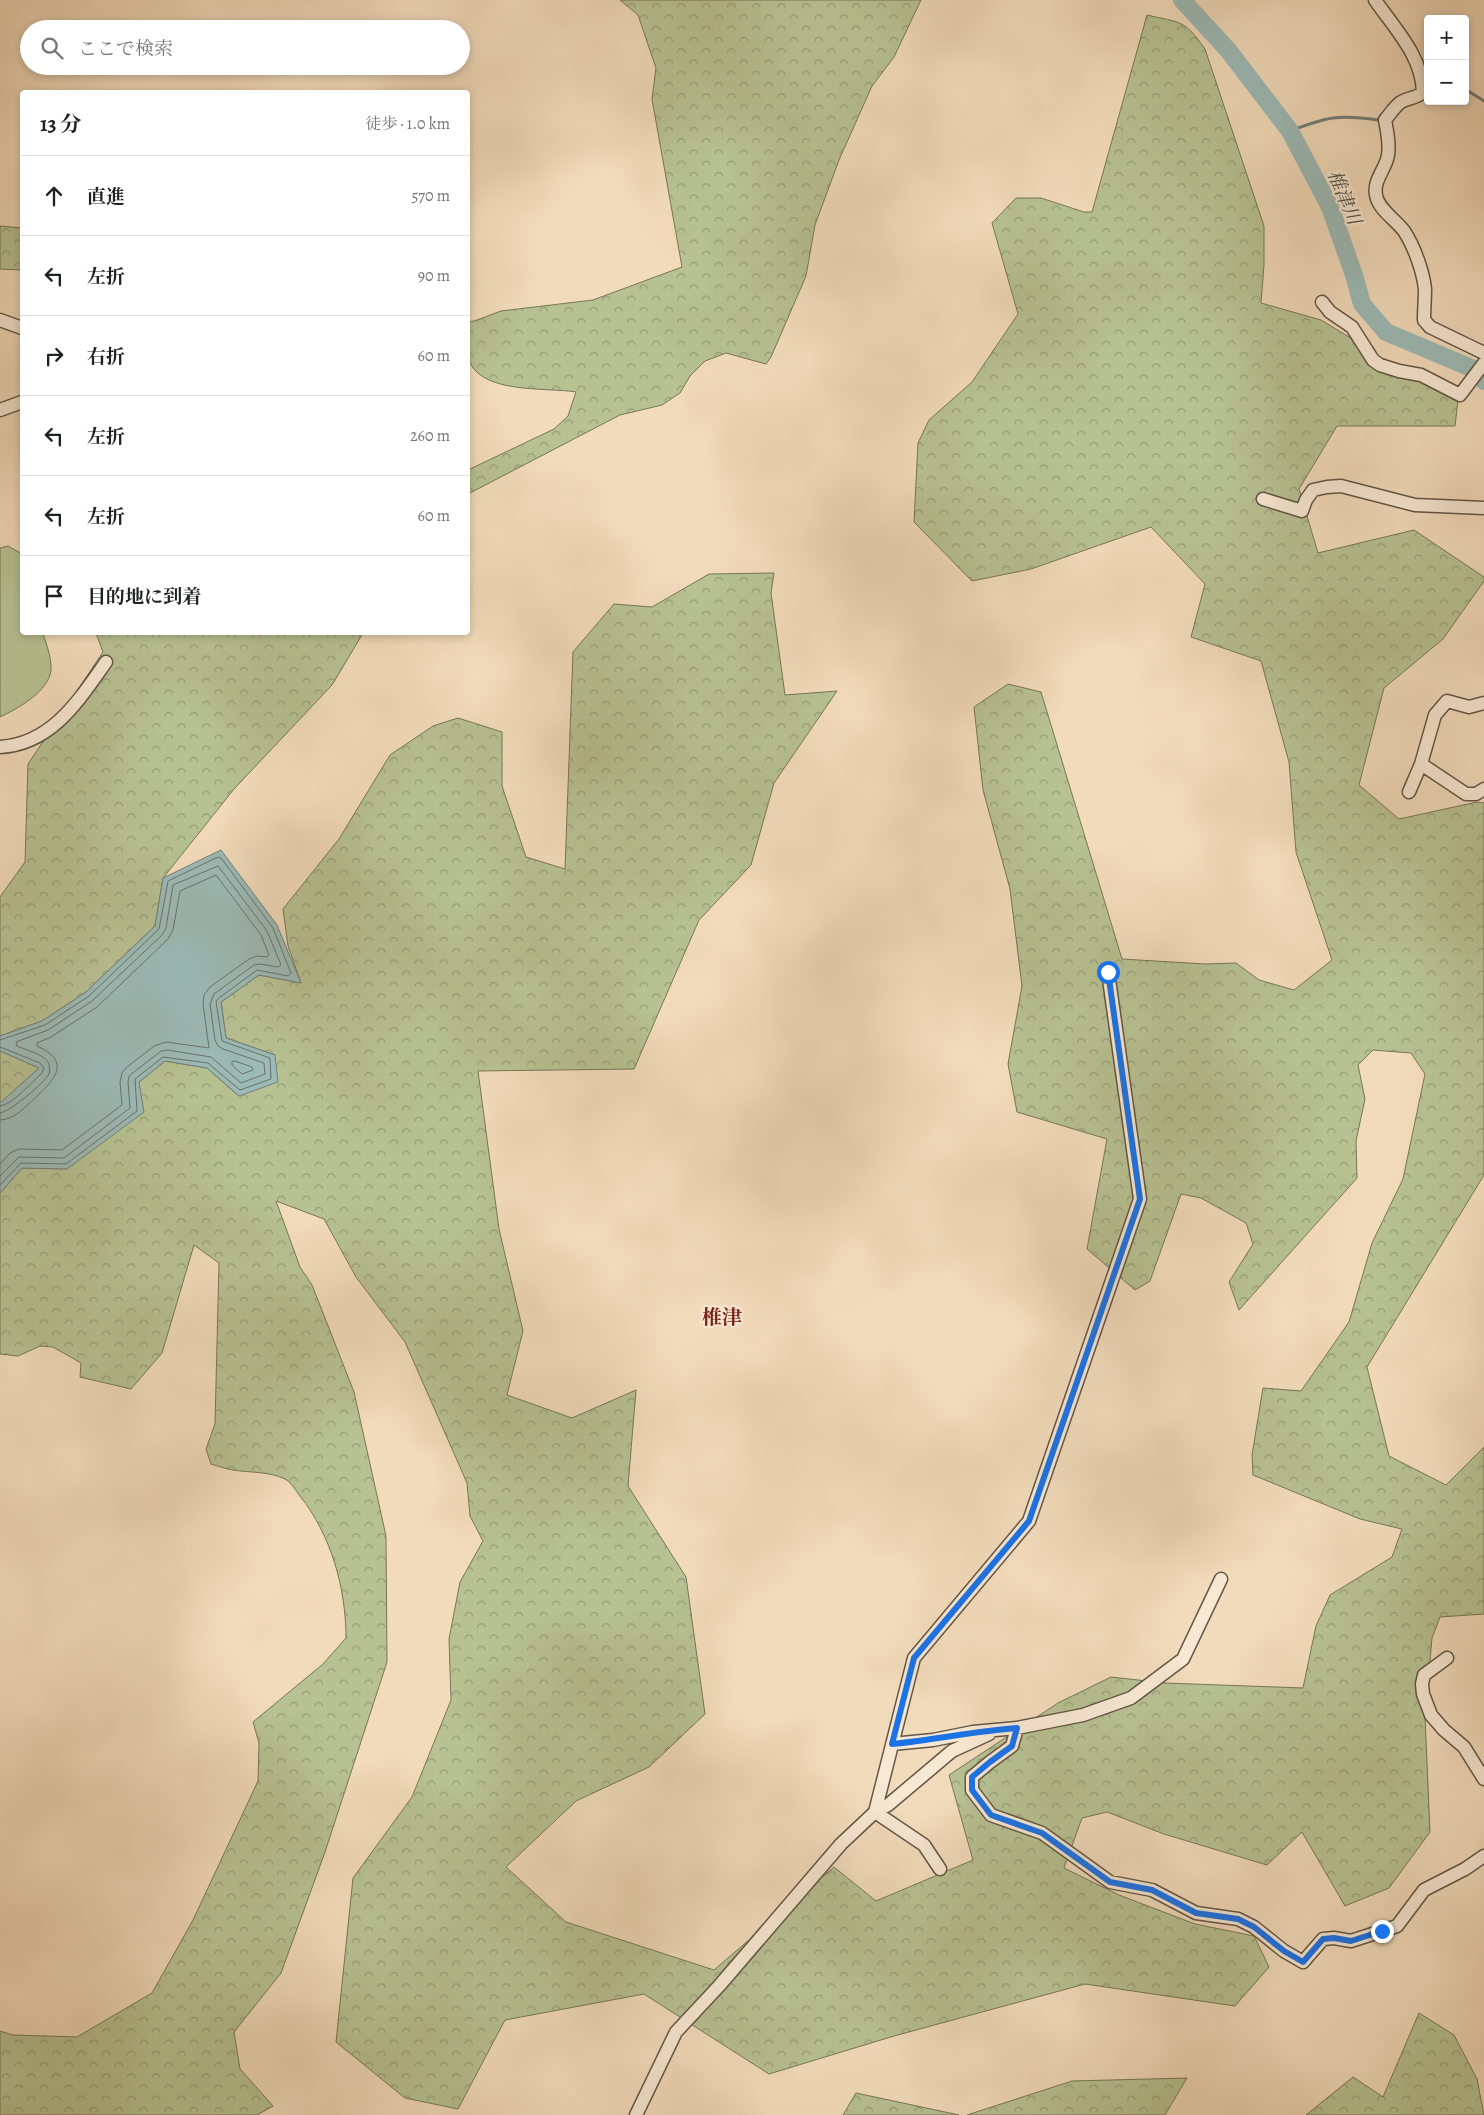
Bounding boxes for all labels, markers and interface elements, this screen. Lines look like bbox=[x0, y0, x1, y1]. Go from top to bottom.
map controls bbox=[1424, 15, 1469, 105]
button: + bbox=[1424, 15, 1469, 60]
search box bbox=[20, 20, 470, 75]
icon: search bbox=[38, 34, 66, 62]
text: ここで検索 bbox=[78, 36, 173, 62]
button: − bbox=[1424, 60, 1469, 105]
text: 13 分 bbox=[40, 110, 81, 138]
text: 徒歩 · 1.0 km bbox=[365, 113, 450, 135]
water label: 椎津川 bbox=[1321, 166, 1368, 231]
icon: ahead bbox=[40, 182, 68, 210]
text: 直進 bbox=[87, 184, 125, 210]
text: 570 m bbox=[411, 185, 450, 207]
icon: left bbox=[40, 262, 68, 290]
text: 左折 bbox=[87, 264, 125, 290]
text: 90 m bbox=[418, 265, 450, 287]
icon: right bbox=[40, 342, 68, 370]
text: 右折 bbox=[87, 344, 125, 370]
text: 60 m bbox=[418, 345, 450, 367]
icon: left bbox=[40, 422, 68, 450]
text: 左折 bbox=[87, 424, 125, 450]
text: 260 m bbox=[410, 425, 450, 447]
icon: left bbox=[40, 502, 68, 530]
text: 左折 bbox=[87, 504, 125, 530]
text: 60 m bbox=[418, 505, 450, 527]
icon: arrive bbox=[40, 582, 68, 610]
text: 目的地に到着 bbox=[87, 584, 201, 610]
route start bbox=[1097, 961, 1120, 984]
district label: 椎津 bbox=[702, 1304, 742, 1331]
route end bbox=[1371, 1920, 1394, 1943]

